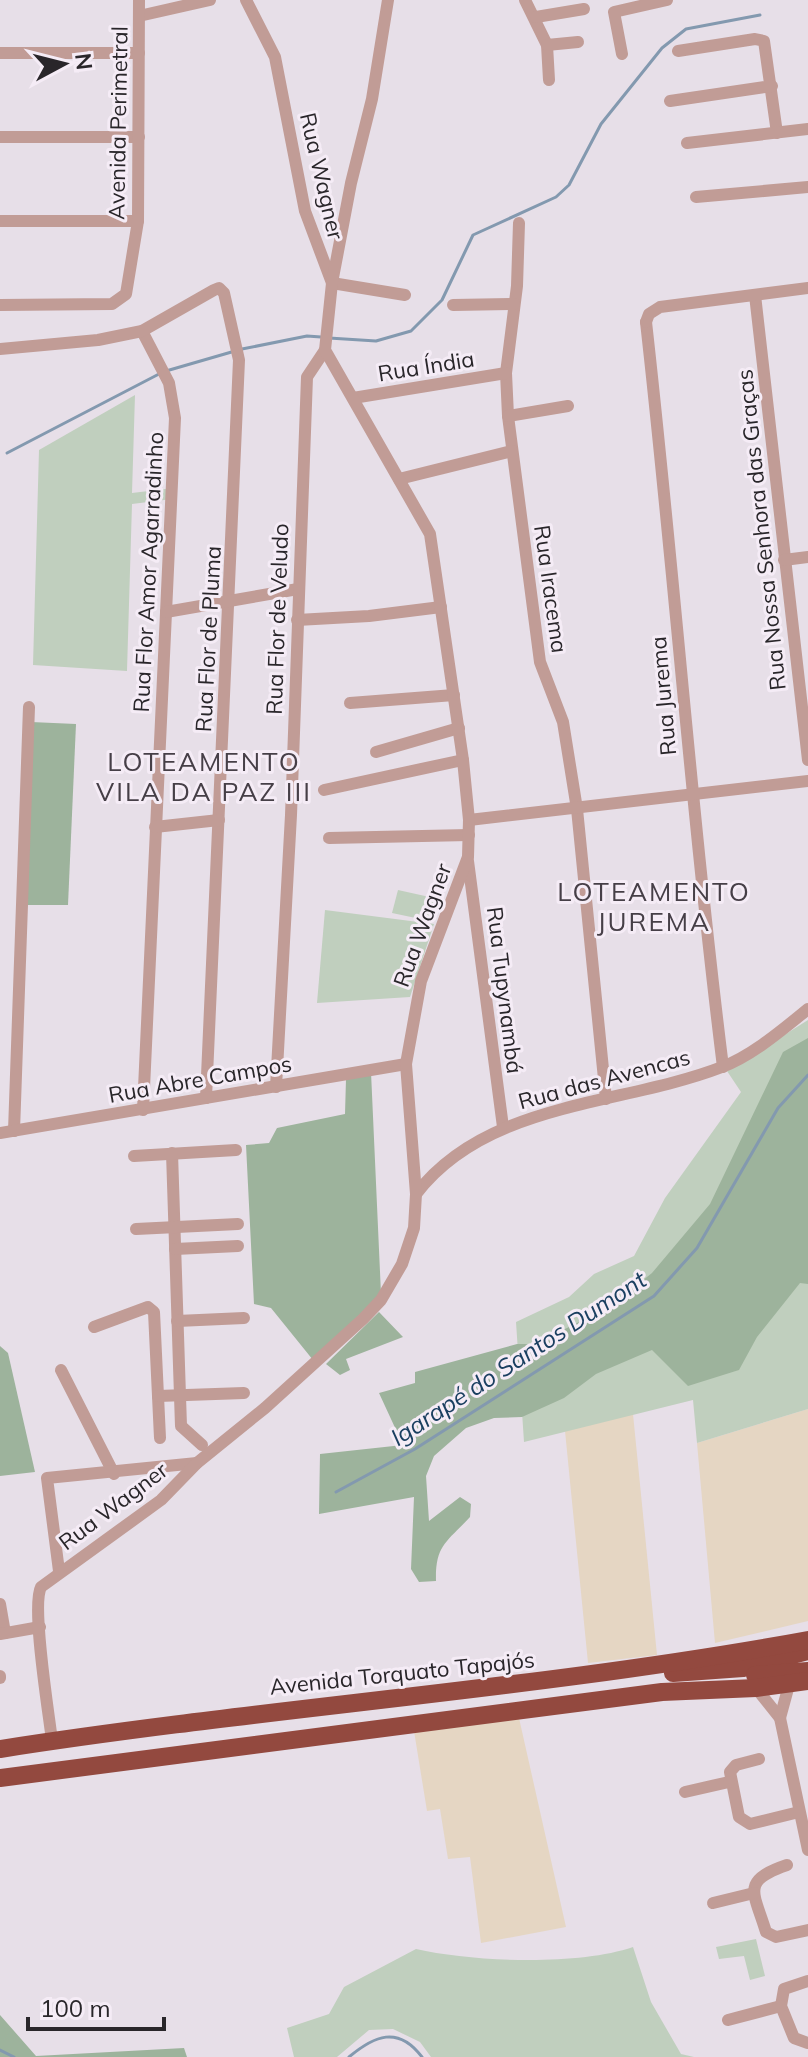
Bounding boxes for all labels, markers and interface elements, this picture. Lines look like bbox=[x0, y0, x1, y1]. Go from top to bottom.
north arrow bbox=[24, 24, 104, 104]
street label: Avenida Perimetral bbox=[102, 26, 134, 220]
text: N bbox=[69, 52, 99, 72]
street label: Rua Wagner bbox=[294, 110, 350, 242]
street label: Rua Índia bbox=[376, 345, 476, 387]
street label: Rua Nossa Senhora das Graças bbox=[730, 368, 792, 692]
street label: Rua Flor Amor Agarradinho bbox=[127, 431, 169, 713]
street label: Rua Flor de Veludo bbox=[260, 523, 294, 715]
street label: Rua Iracema bbox=[528, 523, 574, 655]
street label: Rua Flor de Pluma bbox=[189, 545, 227, 733]
street label: Rua Jurema bbox=[644, 635, 682, 757]
district label: LOTEAMENTO VILA DA PAZ III bbox=[96, 745, 312, 808]
street label: Rua Wagner bbox=[387, 859, 457, 991]
district label: LOTEAMENTO JUREMA bbox=[557, 875, 751, 938]
street label: Rua Tupynambá bbox=[481, 905, 529, 1075]
street label: Rua das Avencas bbox=[515, 1043, 693, 1115]
street label: Rua Abre Campos bbox=[106, 1049, 294, 1109]
water label: Igarapé do Santos Dumont bbox=[385, 1264, 652, 1452]
street label: Rua Wagner bbox=[53, 1456, 173, 1556]
street label: Avenida Torquato Tapajós bbox=[268, 1645, 536, 1701]
scale bar bbox=[28, 1981, 164, 2031]
text: 100 m bbox=[40, 1993, 111, 2023]

